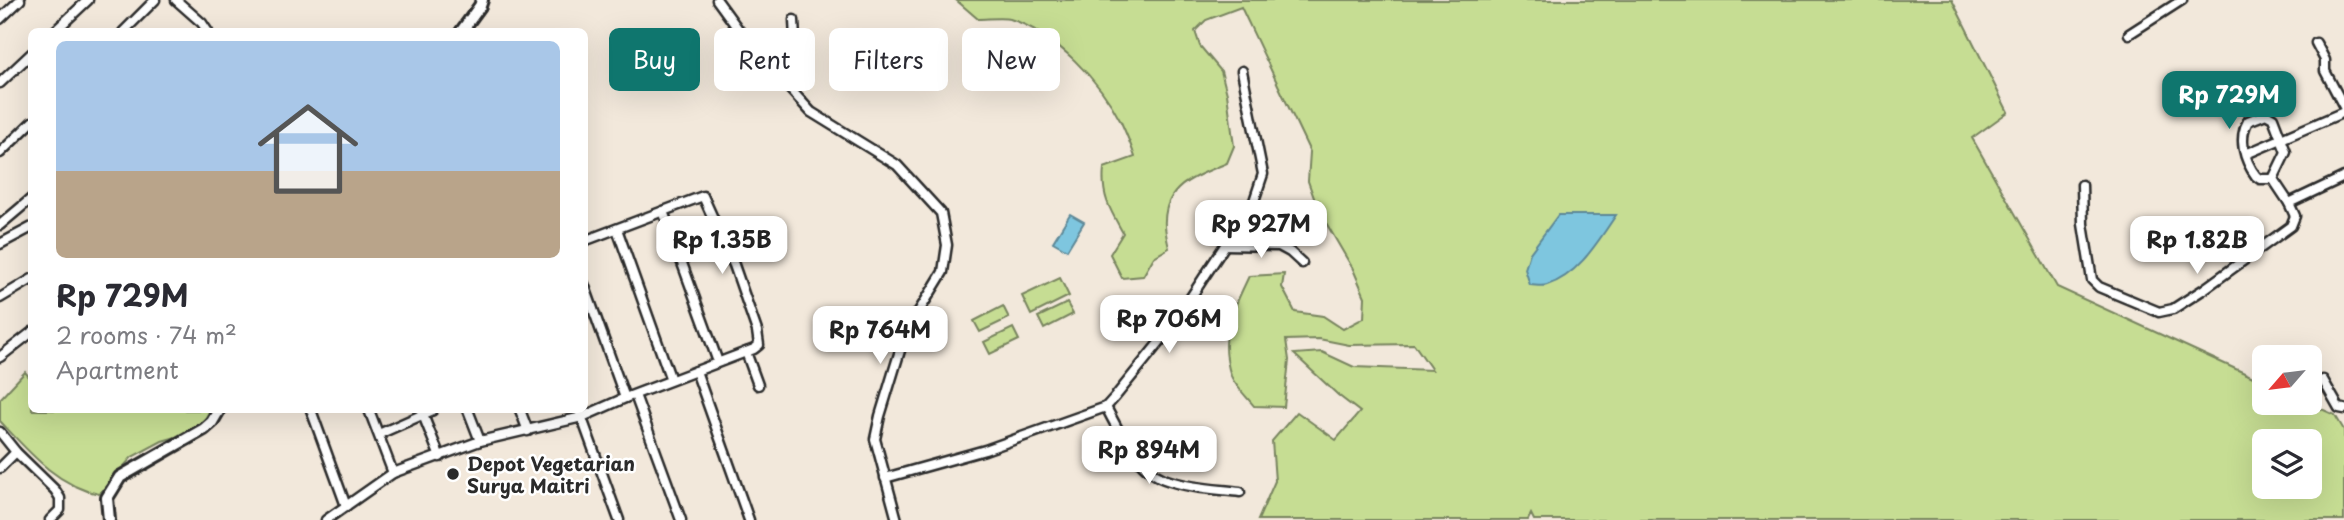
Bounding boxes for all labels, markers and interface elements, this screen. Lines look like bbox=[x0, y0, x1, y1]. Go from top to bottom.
chip: Buy bbox=[609, 28, 700, 91]
chip: Rent bbox=[714, 28, 815, 91]
chip: Filters bbox=[829, 28, 948, 91]
chip: New bbox=[962, 28, 1060, 91]
pin: Rp 729M bbox=[2164, 72, 2294, 131]
text: Rp 729M bbox=[2178, 76, 2280, 111]
icon: home bbox=[245, 86, 371, 212]
pin: Rp 927M bbox=[1196, 201, 1326, 260]
text: Rp 927M bbox=[1211, 205, 1311, 240]
pin: Rp 1.35B bbox=[650, 216, 794, 276]
pin: Rp 1.82B bbox=[2125, 216, 2269, 276]
text: Rp 1.35B bbox=[672, 221, 772, 256]
text: Rp 1.82B bbox=[2146, 221, 2248, 256]
text: Rp 729M bbox=[56, 272, 189, 317]
pin: Rp 706M bbox=[1104, 296, 1234, 355]
text: Rp 706M bbox=[1116, 300, 1222, 335]
pin: Rp 764M bbox=[815, 306, 945, 366]
text: Rp 764M bbox=[829, 311, 931, 346]
text: 2 rooms · 74 m² bbox=[56, 317, 237, 352]
north arrow bbox=[2252, 345, 2322, 415]
map controls bbox=[2252, 345, 2322, 499]
text: Apartment bbox=[56, 352, 179, 387]
pin: Rp 894M bbox=[1084, 426, 1214, 486]
button: layers bbox=[2252, 429, 2322, 499]
text: Rp 894M bbox=[1098, 431, 1200, 466]
place label: Depot Vegetarian Surya Maitri bbox=[467, 449, 635, 499]
marker: Depot Vegetarian Surya Maitri bbox=[445, 466, 461, 482]

